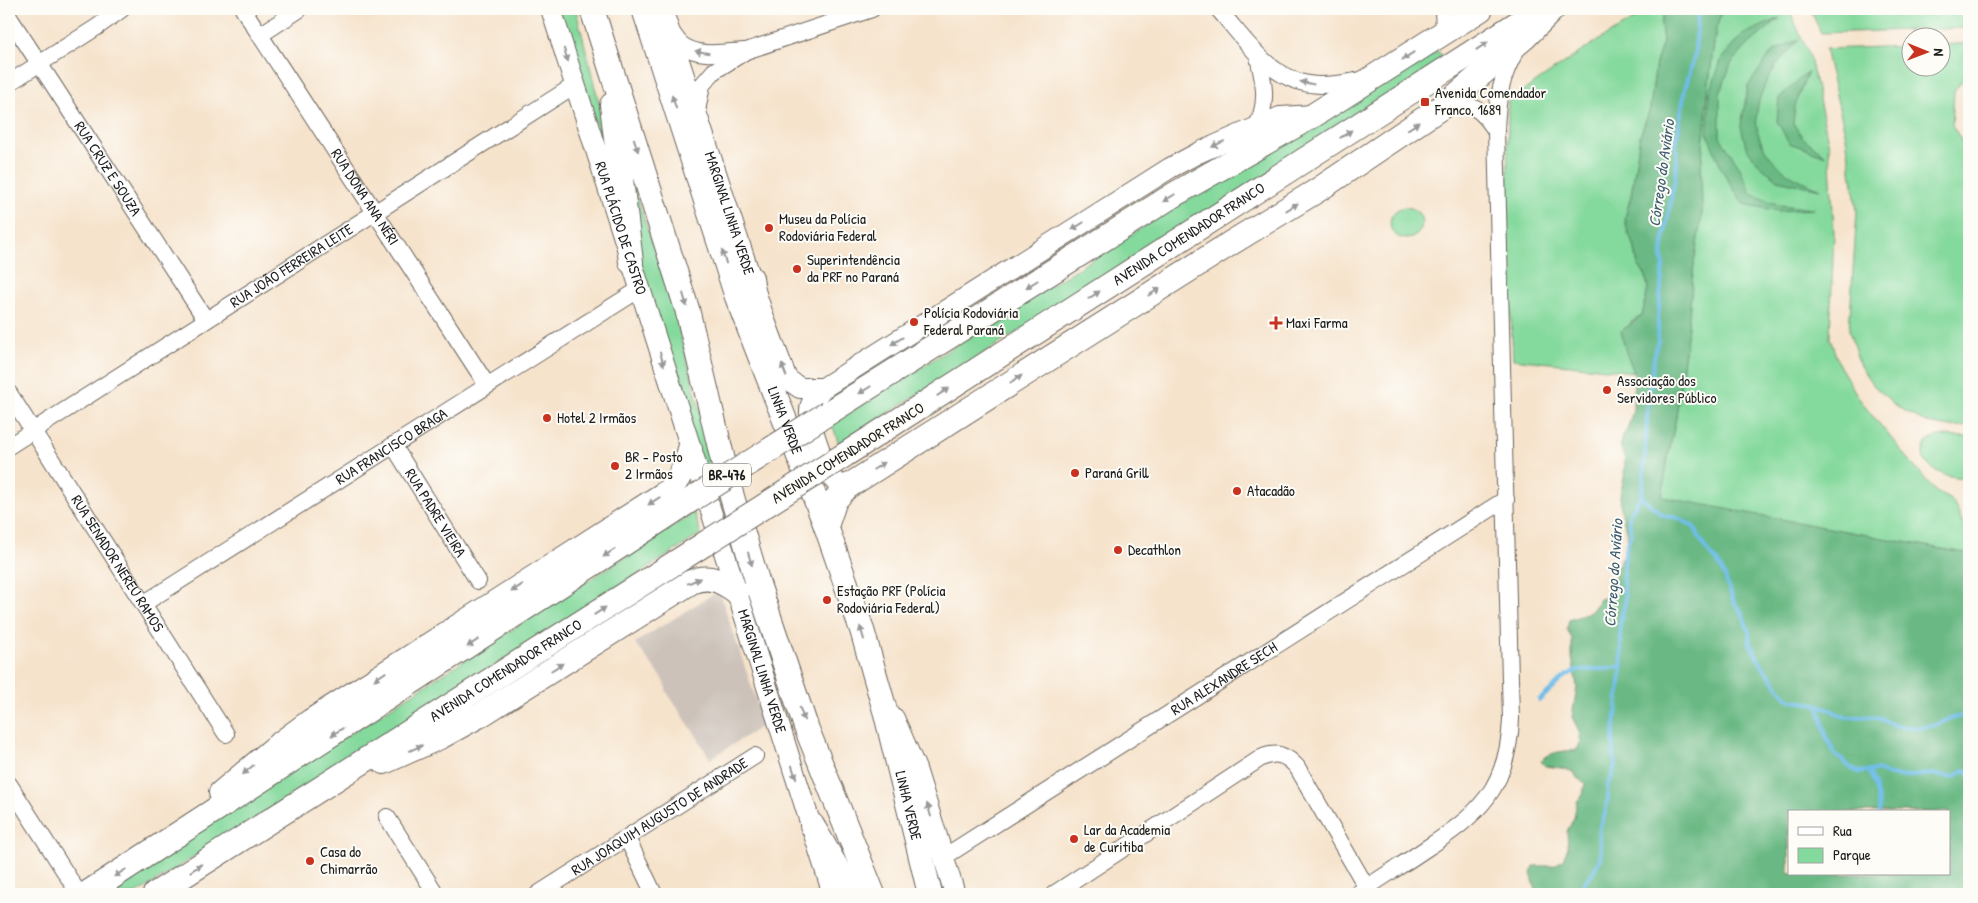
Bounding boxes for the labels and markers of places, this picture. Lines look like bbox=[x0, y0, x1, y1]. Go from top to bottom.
place label: Avenida Comendador Franco, 1689 bbox=[1434, 82, 1546, 120]
marker: Avenida Comendador Franco, 1689 bbox=[1419, 96, 1431, 108]
place label: Museu da Polícia Rodoviária Federal bbox=[779, 208, 877, 246]
marker: Museu da Polícia Rodoviária Federal bbox=[763, 222, 775, 234]
place label: Superintendência da PRF no Paraná bbox=[807, 249, 900, 287]
marker: Superintendência da PRF no Paraná bbox=[791, 263, 803, 275]
place label: Polícia Rodoviária Federal Paraná bbox=[923, 302, 1018, 340]
place label: Maxi Farma bbox=[1286, 312, 1348, 333]
marker: Polícia Rodoviária Federal Paraná bbox=[908, 316, 920, 328]
marker: Maxi Farma bbox=[1270, 317, 1282, 329]
place label: Associação dos Servidores Público bbox=[1617, 370, 1716, 408]
marker: Associação dos Servidores Público bbox=[1601, 384, 1613, 396]
place label: Hotel 2 Irmãos bbox=[557, 407, 637, 428]
marker: Hotel 2 Irmãos bbox=[541, 412, 553, 424]
place label: BR - Posto 2 Irmãos bbox=[625, 446, 683, 484]
marker: BR - Posto 2 Irmãos bbox=[609, 460, 621, 472]
place label: Paraná Grill bbox=[1085, 462, 1149, 483]
marker: Paraná Grill bbox=[1069, 467, 1081, 479]
place label: Atacadão bbox=[1247, 480, 1295, 501]
marker: Atacadão bbox=[1231, 485, 1243, 497]
place label: Decathlon bbox=[1128, 539, 1181, 560]
marker: Decathlon bbox=[1112, 544, 1124, 556]
place label: Estação PRF (Polícia Rodoviária Federal) bbox=[837, 580, 946, 618]
marker: Estação PRF (Polícia Rodoviária Federal) bbox=[821, 594, 833, 606]
place label: Lar da Academia de Curitiba bbox=[1084, 819, 1170, 857]
marker: Lar da Academia de Curitiba bbox=[1068, 833, 1080, 845]
place label: Casa do Chimarrão bbox=[320, 841, 377, 879]
marker: Casa do Chimarrão bbox=[304, 855, 316, 867]

